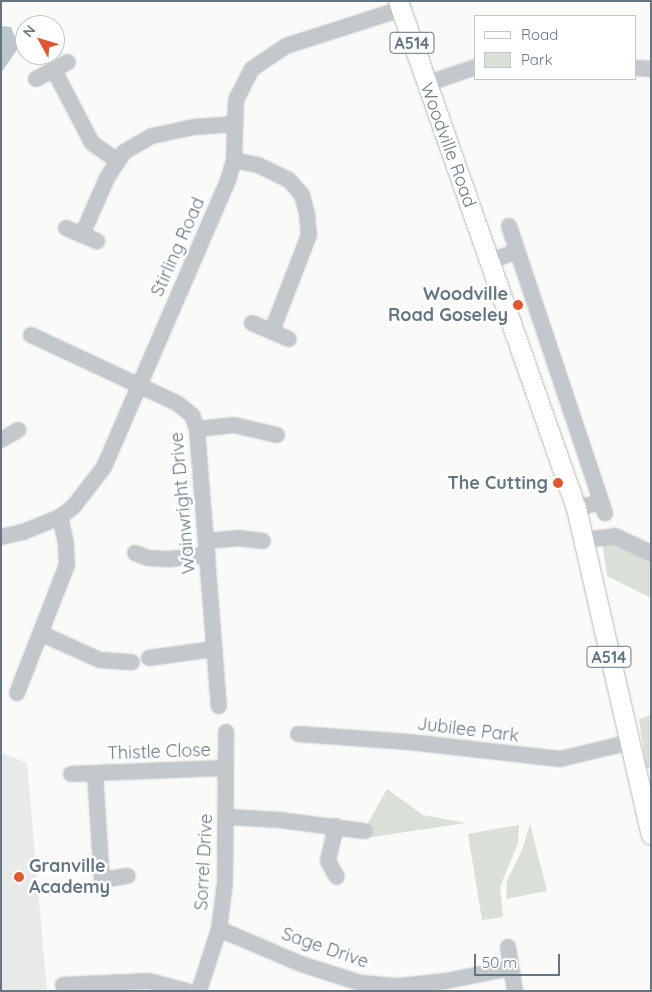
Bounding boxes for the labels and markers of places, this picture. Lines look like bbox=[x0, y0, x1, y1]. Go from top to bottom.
place label: Woodville Road Goseley bbox=[388, 284, 508, 326]
marker: Woodville Road Goseley bbox=[512, 299, 524, 311]
place label: The Cutting bbox=[447, 472, 548, 494]
marker: The Cutting bbox=[552, 477, 564, 489]
place label: Granville Academy bbox=[29, 856, 110, 899]
marker: Granville Academy bbox=[13, 871, 25, 883]

